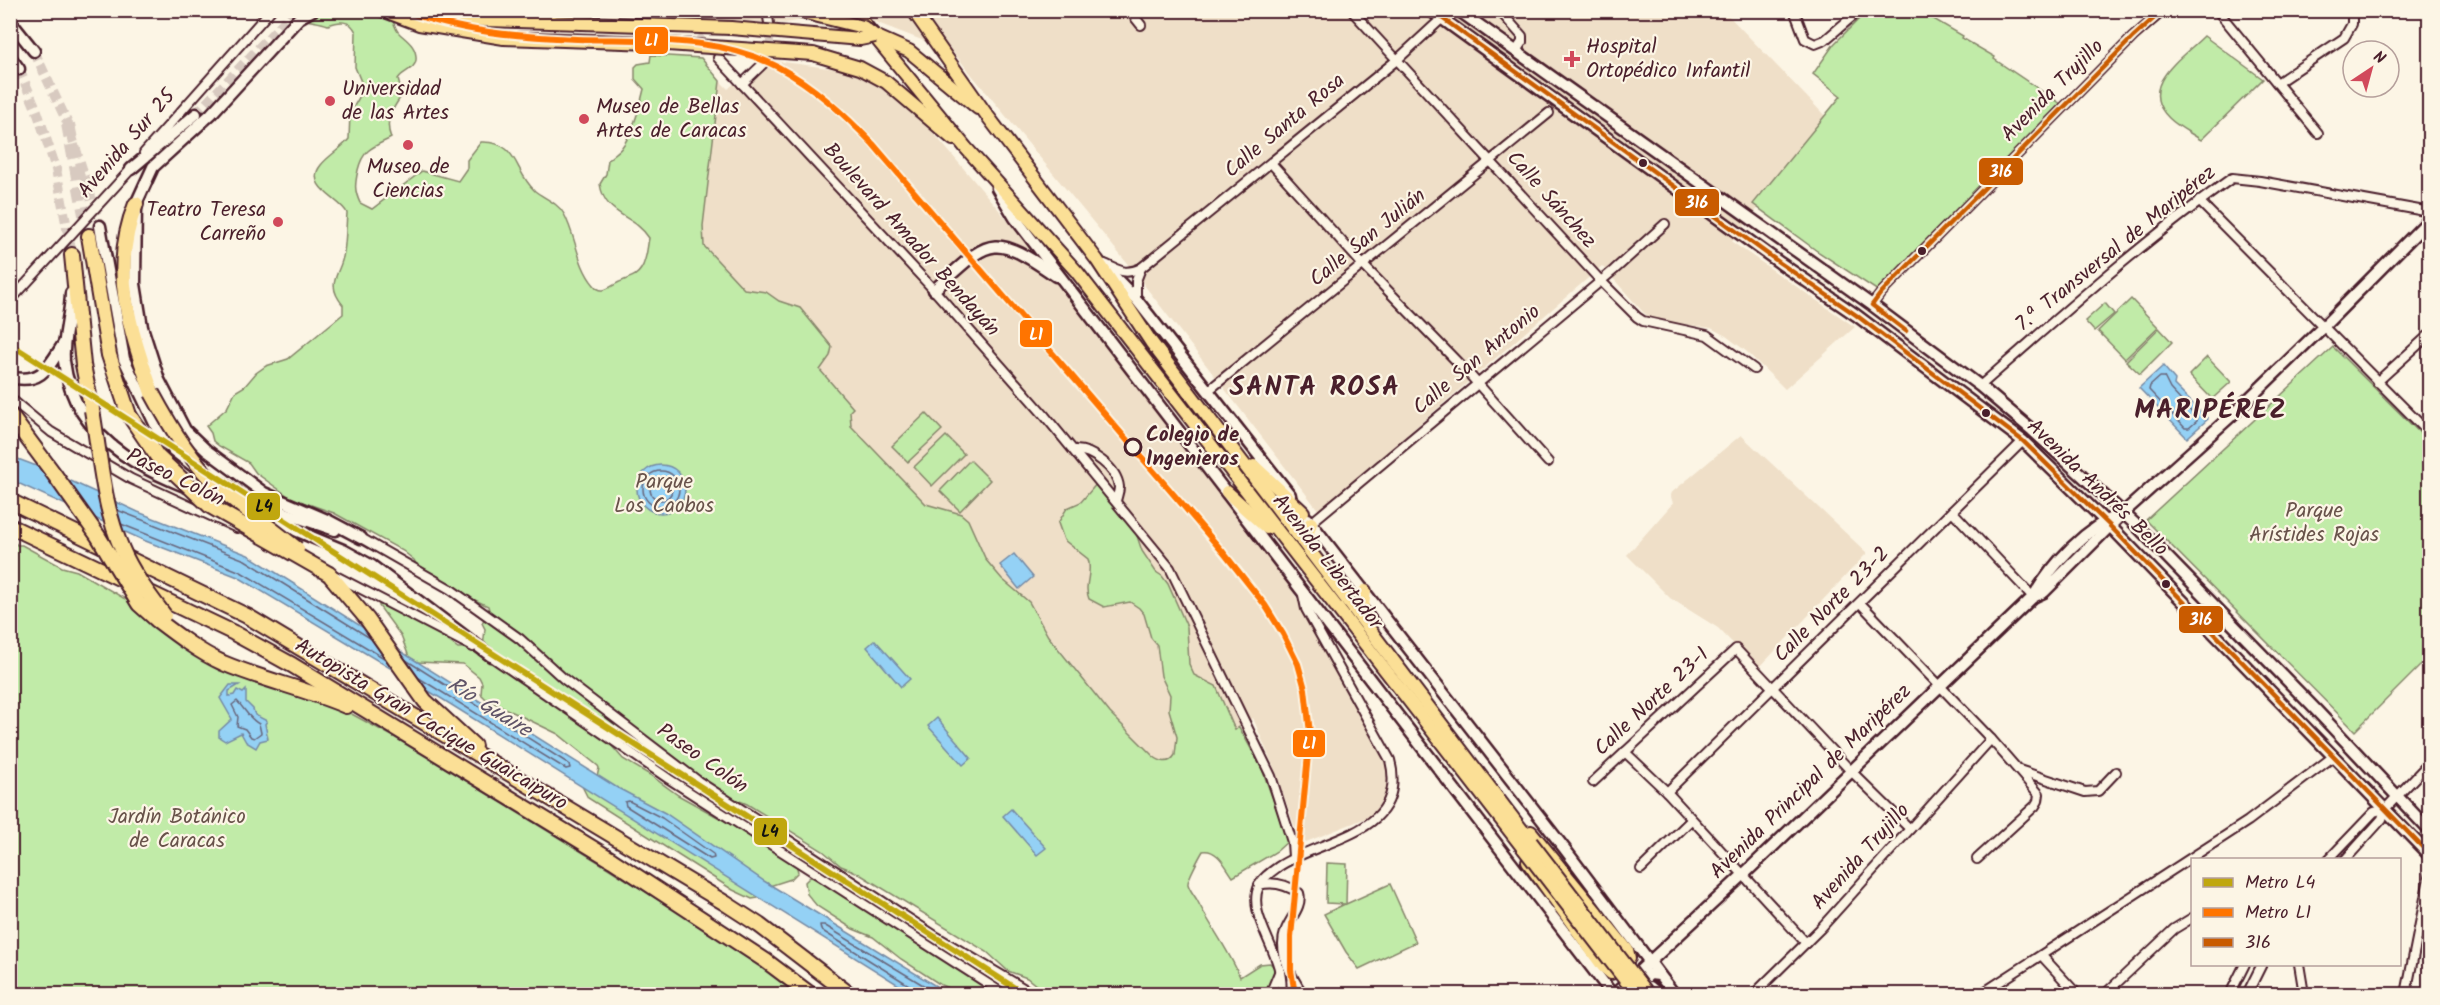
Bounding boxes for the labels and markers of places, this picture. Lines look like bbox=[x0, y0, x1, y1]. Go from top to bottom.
place label: Hospital Ortopédico Infantil bbox=[1586, 31, 1750, 88]
marker: Hospital Ortopédico Infantil bbox=[1563, 50, 1581, 68]
place label: Universidad de las Artes bbox=[342, 73, 449, 130]
place label: Museo de Bellas Artes de Caracas bbox=[596, 91, 746, 148]
marker: Universidad de las Artes bbox=[323, 94, 337, 108]
marker: Museo de Bellas Artes de Caracas bbox=[577, 112, 591, 126]
marker: Museo de Ciencias bbox=[401, 138, 415, 152]
place label: Museo de Ciencias bbox=[367, 151, 450, 208]
unlabelled marker bbox=[1637, 157, 1649, 169]
place label: Teatro Teresa Carreño bbox=[147, 194, 266, 251]
marker: Teatro Teresa Carreño bbox=[271, 215, 285, 229]
unlabelled marker bbox=[1916, 245, 1928, 257]
unlabelled marker bbox=[1980, 407, 1992, 419]
place label: Colegio de Ingenieros bbox=[1146, 419, 1239, 476]
marker: Colegio de Ingenieros bbox=[1124, 438, 1142, 456]
unlabelled marker bbox=[2160, 578, 2172, 590]

